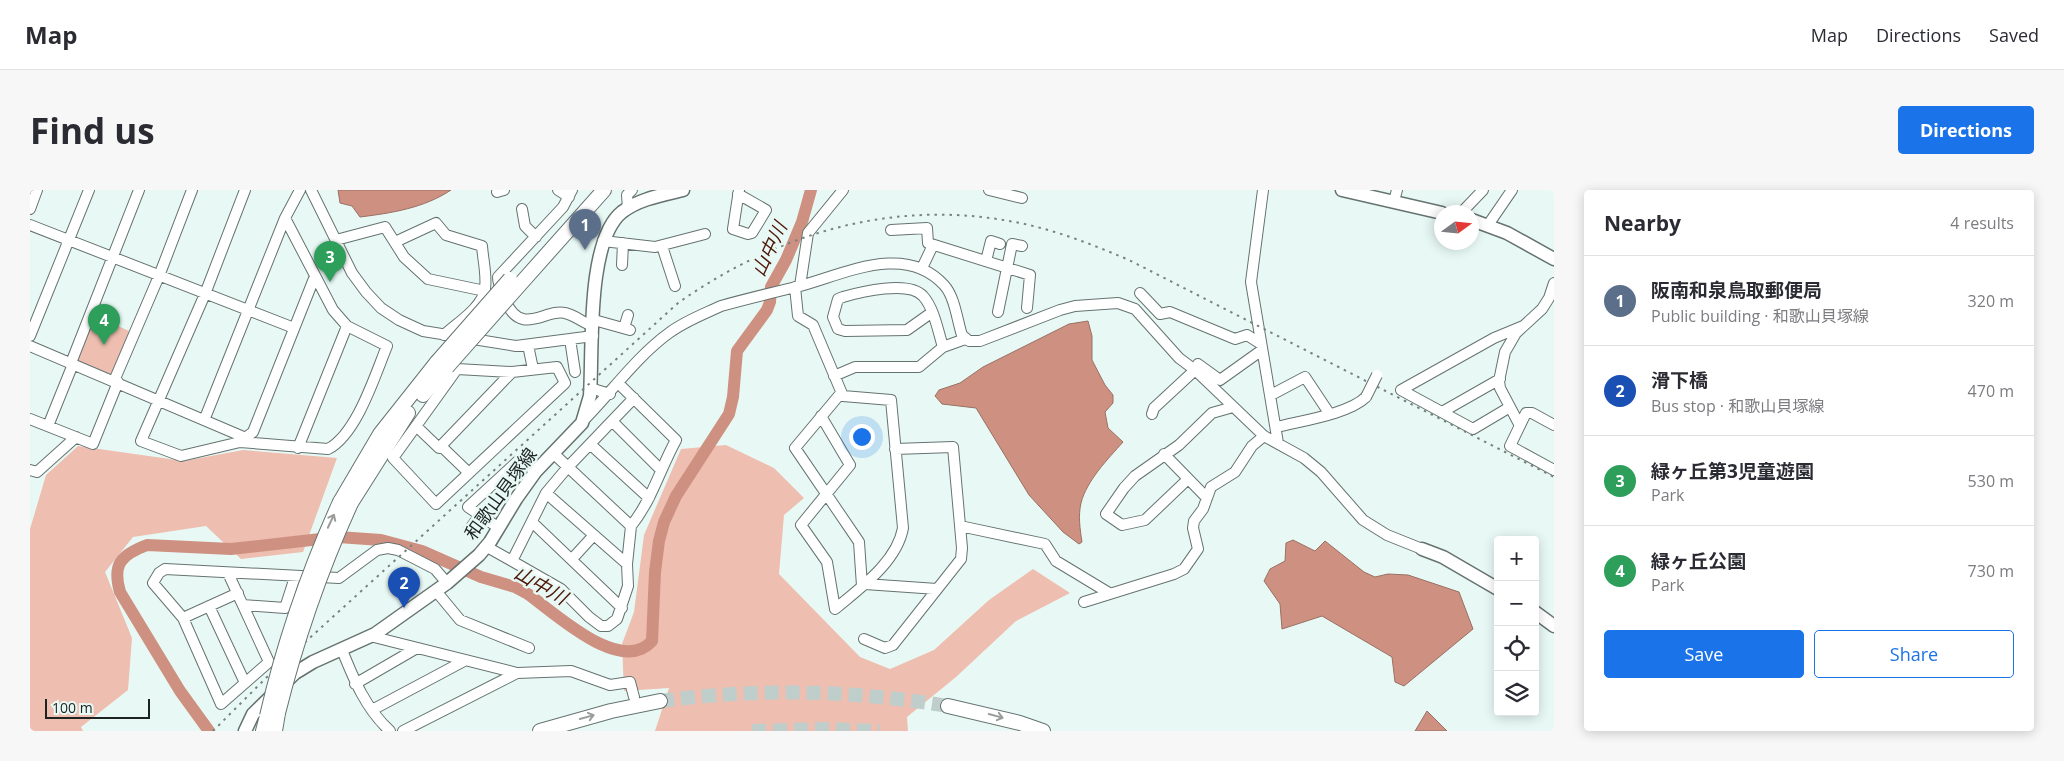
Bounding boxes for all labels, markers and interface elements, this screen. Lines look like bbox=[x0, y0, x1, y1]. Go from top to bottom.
text: Map bbox=[25, 18, 77, 51]
text: Map bbox=[1811, 23, 1848, 47]
text: Directions bbox=[1876, 23, 1961, 47]
text: Saved bbox=[1989, 23, 2039, 47]
button: Directions bbox=[1898, 106, 2034, 154]
text: Find us bbox=[30, 107, 155, 154]
north arrow bbox=[1434, 205, 1479, 250]
pin: 1 bbox=[569, 209, 601, 250]
text: Nearby bbox=[1604, 209, 1681, 237]
text: 4 results bbox=[1950, 212, 2014, 234]
water label: 山中川 bbox=[745, 216, 794, 280]
pin: 3 bbox=[314, 241, 346, 282]
text: 阪南和泉鳥取郵便局 bbox=[1651, 277, 1822, 303]
text: 1 bbox=[1615, 290, 1625, 312]
text: 320 m bbox=[1968, 290, 2014, 312]
pin: 4 bbox=[88, 304, 120, 345]
text: Public building · 和歌山貝塚線 bbox=[1651, 305, 1869, 327]
text: 滑下橋 bbox=[1651, 367, 1708, 393]
text: 2 bbox=[1615, 380, 1625, 402]
text: 470 m bbox=[1968, 380, 2014, 402]
text: Bus stop · 和歌山貝塚線 bbox=[1651, 395, 1824, 417]
your location bbox=[849, 424, 875, 450]
street label: 和歌山貝塚線 bbox=[459, 443, 542, 544]
text: 緑ヶ丘第3児童遊園 bbox=[1651, 458, 1814, 484]
text: 3 bbox=[1615, 470, 1625, 492]
text: 530 m bbox=[1968, 470, 2014, 492]
text: Park bbox=[1651, 484, 1684, 506]
one-way arrow bbox=[327, 514, 337, 529]
map controls bbox=[1494, 536, 1539, 716]
button: + bbox=[1494, 536, 1539, 581]
text: 緑ヶ丘公園 bbox=[1651, 548, 1746, 574]
water label: 山中川 bbox=[510, 559, 574, 612]
text: 4 bbox=[1615, 560, 1625, 582]
text: 730 m bbox=[1968, 560, 2014, 582]
pin: 2 bbox=[388, 567, 420, 608]
text: Park bbox=[1651, 574, 1684, 596]
button: − bbox=[1494, 581, 1539, 626]
button: locate bbox=[1494, 626, 1539, 671]
button: Save bbox=[1604, 630, 1804, 678]
button: Share bbox=[1814, 630, 2014, 678]
button: layers bbox=[1494, 671, 1539, 716]
scale bar bbox=[45, 696, 150, 719]
text: 100 m bbox=[52, 698, 93, 717]
one-way arrow bbox=[578, 712, 594, 722]
one-way arrow bbox=[987, 712, 1003, 722]

